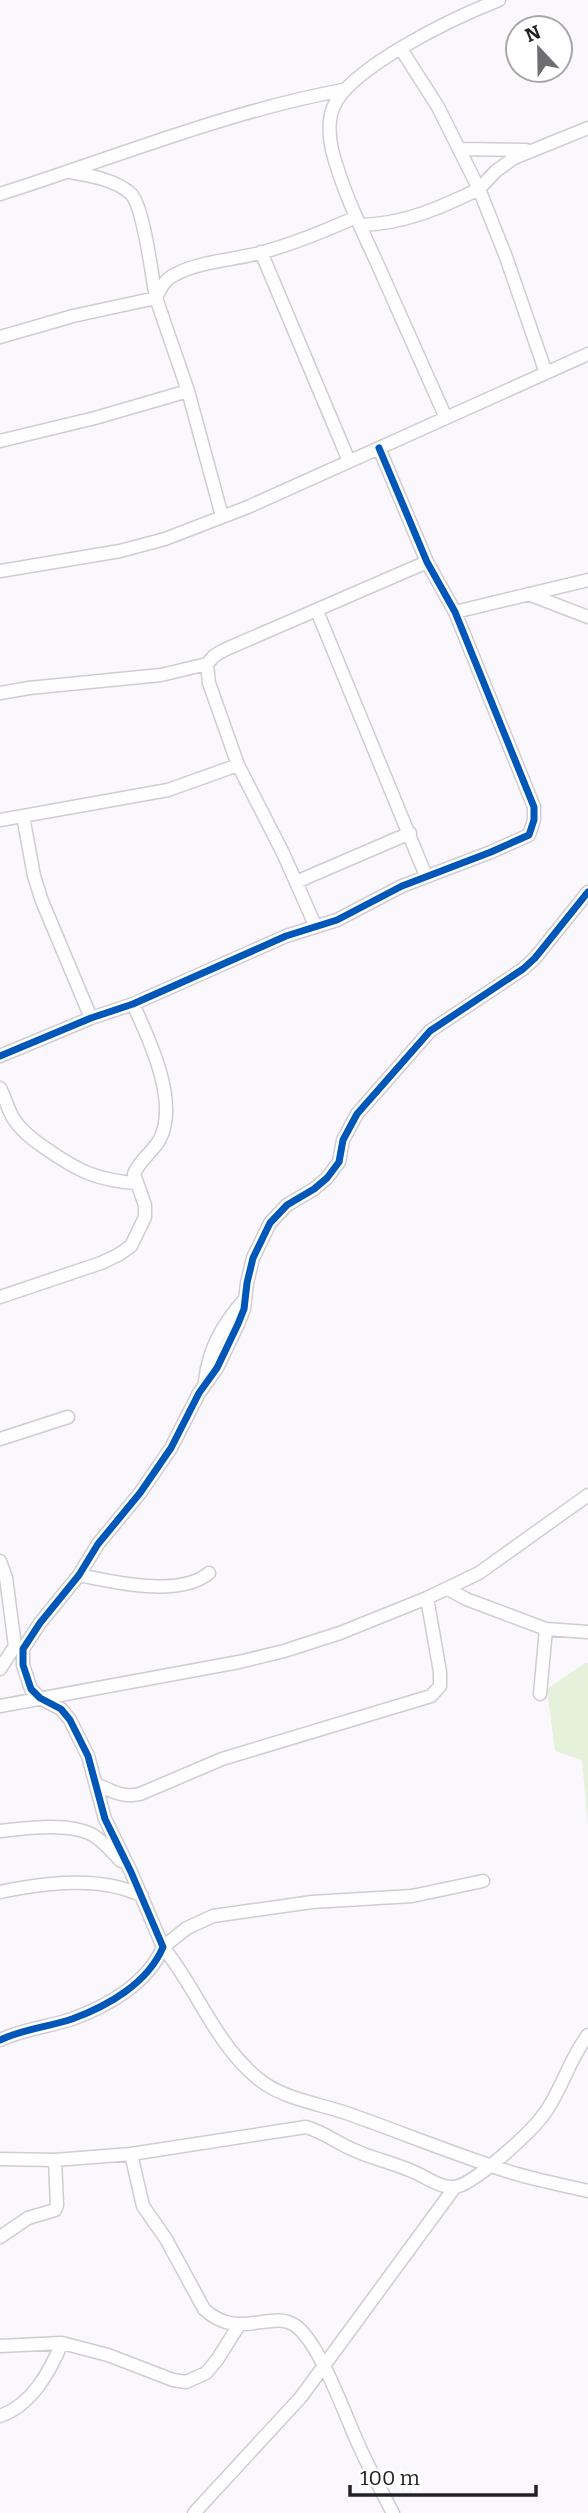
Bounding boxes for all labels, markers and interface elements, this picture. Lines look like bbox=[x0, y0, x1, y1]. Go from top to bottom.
north arrow bbox=[504, 14, 574, 84]
text: N bbox=[522, 20, 544, 47]
scale bar bbox=[350, 2454, 536, 2498]
text: 100 m bbox=[360, 2465, 420, 2491]

